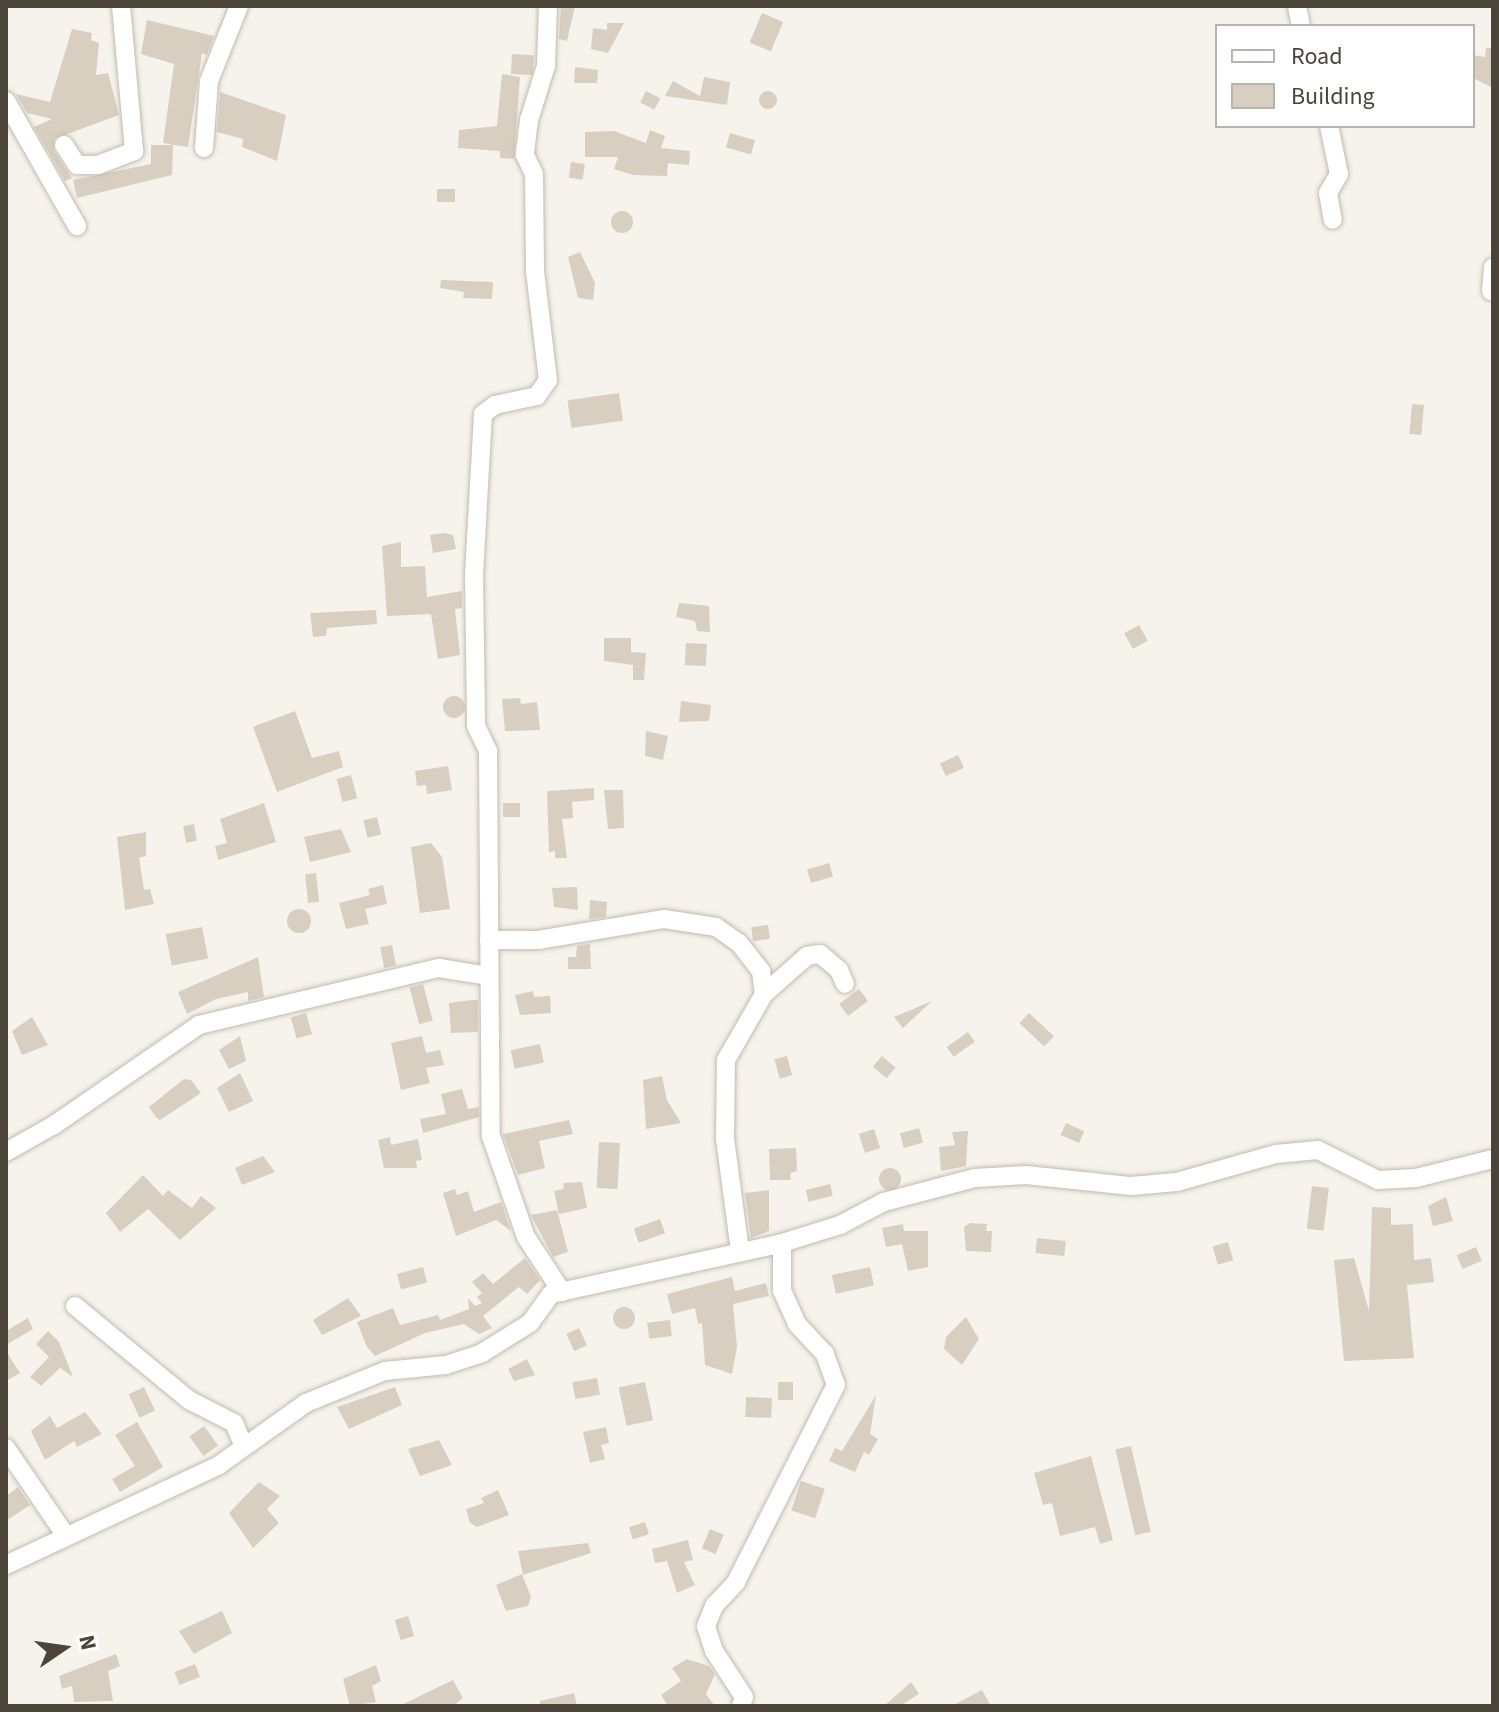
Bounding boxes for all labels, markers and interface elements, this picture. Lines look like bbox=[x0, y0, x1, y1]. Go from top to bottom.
legend bbox=[1215, 24, 1475, 128]
text: Road bbox=[1291, 39, 1343, 74]
text: Building bbox=[1291, 79, 1375, 114]
north arrow bbox=[24, 1608, 104, 1688]
text: N bbox=[70, 1632, 105, 1653]

